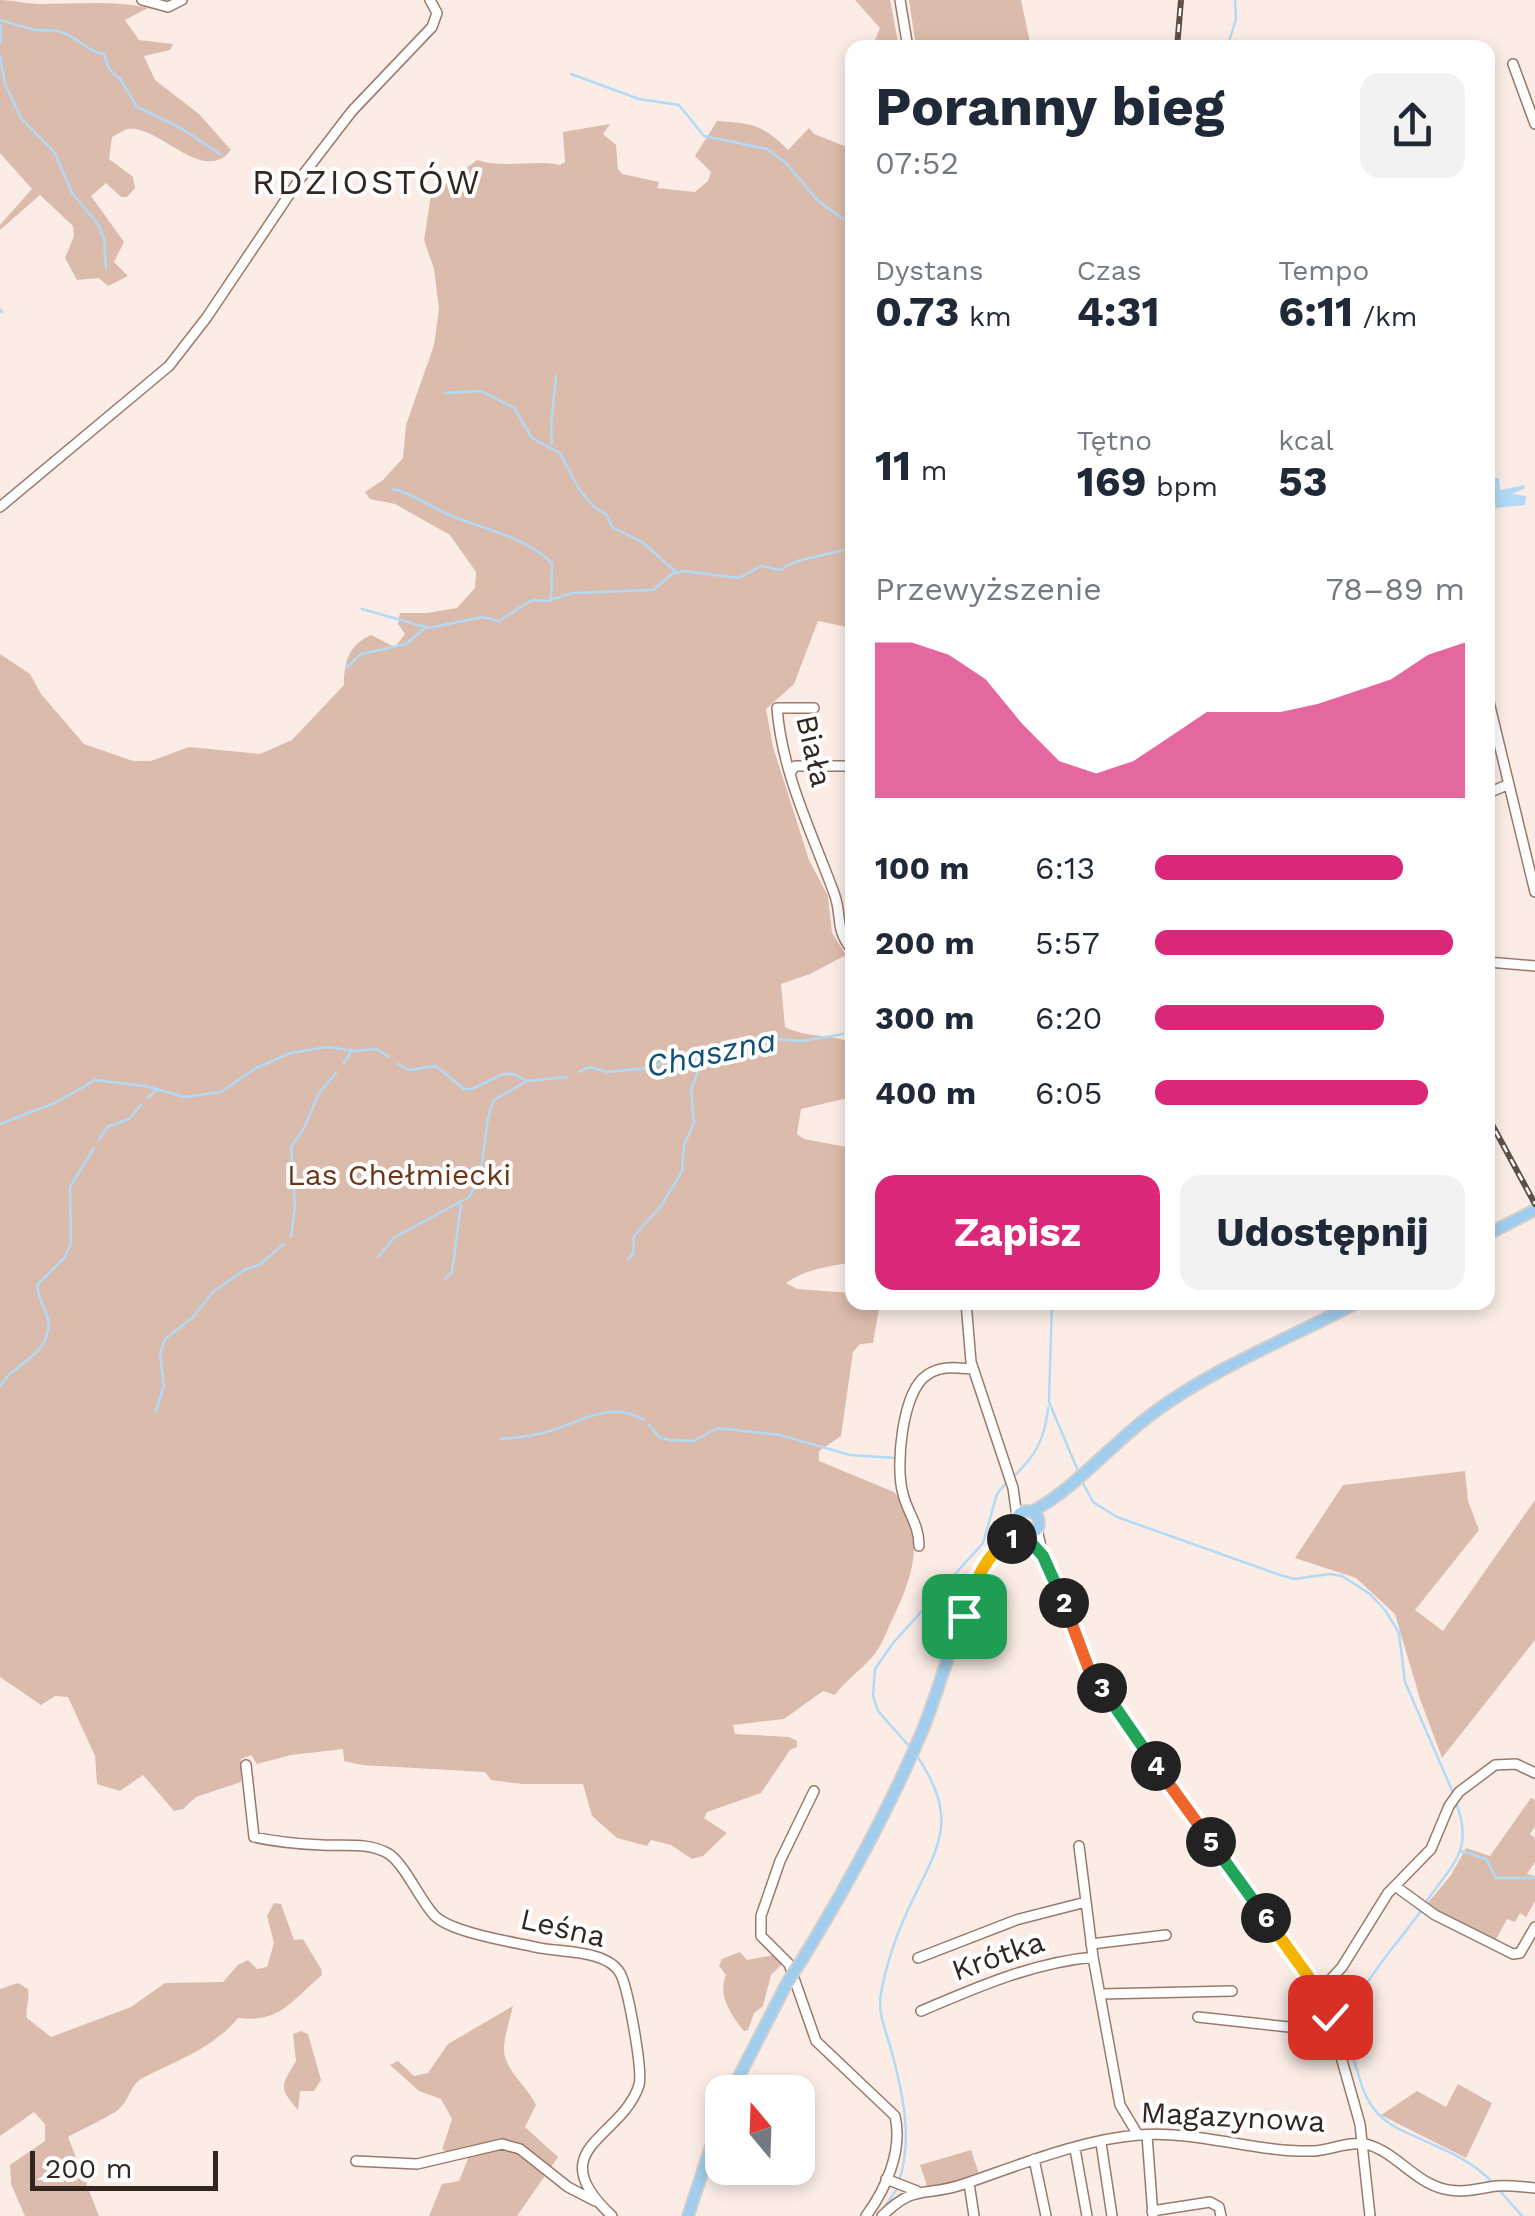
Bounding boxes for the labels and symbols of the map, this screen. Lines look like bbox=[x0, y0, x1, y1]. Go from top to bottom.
district label: RDZIOSTÓW bbox=[252, 161, 482, 203]
street label: Biała bbox=[789, 712, 840, 790]
water label: Chaszna bbox=[643, 1021, 779, 1085]
park label: Las Chełmiecki bbox=[287, 1157, 511, 1192]
pin: 1 bbox=[987, 1514, 1037, 1564]
pin bbox=[922, 1574, 1007, 1659]
pin: 2 bbox=[1039, 1578, 1089, 1628]
pin: 3 bbox=[1077, 1663, 1127, 1713]
pin: 4 bbox=[1131, 1741, 1181, 1791]
pin: 5 bbox=[1186, 1817, 1236, 1867]
pin: 6 bbox=[1241, 1893, 1291, 1943]
street label: Leśna bbox=[517, 1901, 609, 1954]
street label: Krótka bbox=[947, 1923, 1049, 1988]
pin bbox=[1288, 1975, 1373, 2060]
north arrow bbox=[705, 2075, 815, 2185]
street label: Magazynowa bbox=[1140, 2094, 1326, 2139]
scale bar bbox=[30, 2146, 218, 2190]

